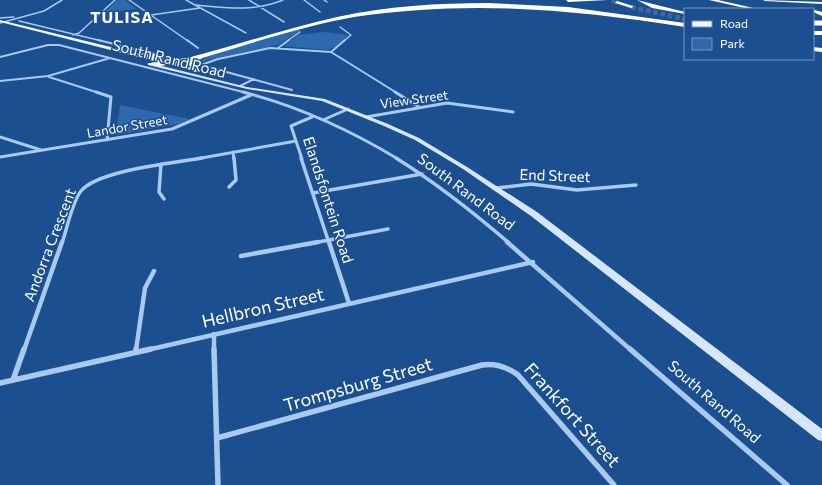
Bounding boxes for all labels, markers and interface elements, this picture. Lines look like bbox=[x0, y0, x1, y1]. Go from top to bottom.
district label: TULISA bbox=[90, 7, 154, 26]
legend bbox=[684, 8, 814, 60]
text: Road bbox=[720, 16, 748, 30]
street label: South Rand Road bbox=[110, 35, 228, 81]
text: Park bbox=[720, 36, 746, 50]
street label: View Street bbox=[379, 86, 449, 112]
street label: Landor Street bbox=[86, 111, 168, 141]
street label: Elandsfontein Road bbox=[300, 134, 358, 265]
street label: South Rand Road bbox=[415, 149, 519, 234]
street label: End Street bbox=[519, 165, 591, 185]
street label: Andorra Crescent bbox=[19, 185, 79, 304]
street label: Hellbron Street bbox=[199, 282, 326, 332]
street label: Trompsburg Street bbox=[281, 352, 435, 416]
street label: South Rand Road bbox=[665, 356, 765, 446]
street label: Frankfort Street bbox=[520, 358, 625, 471]

